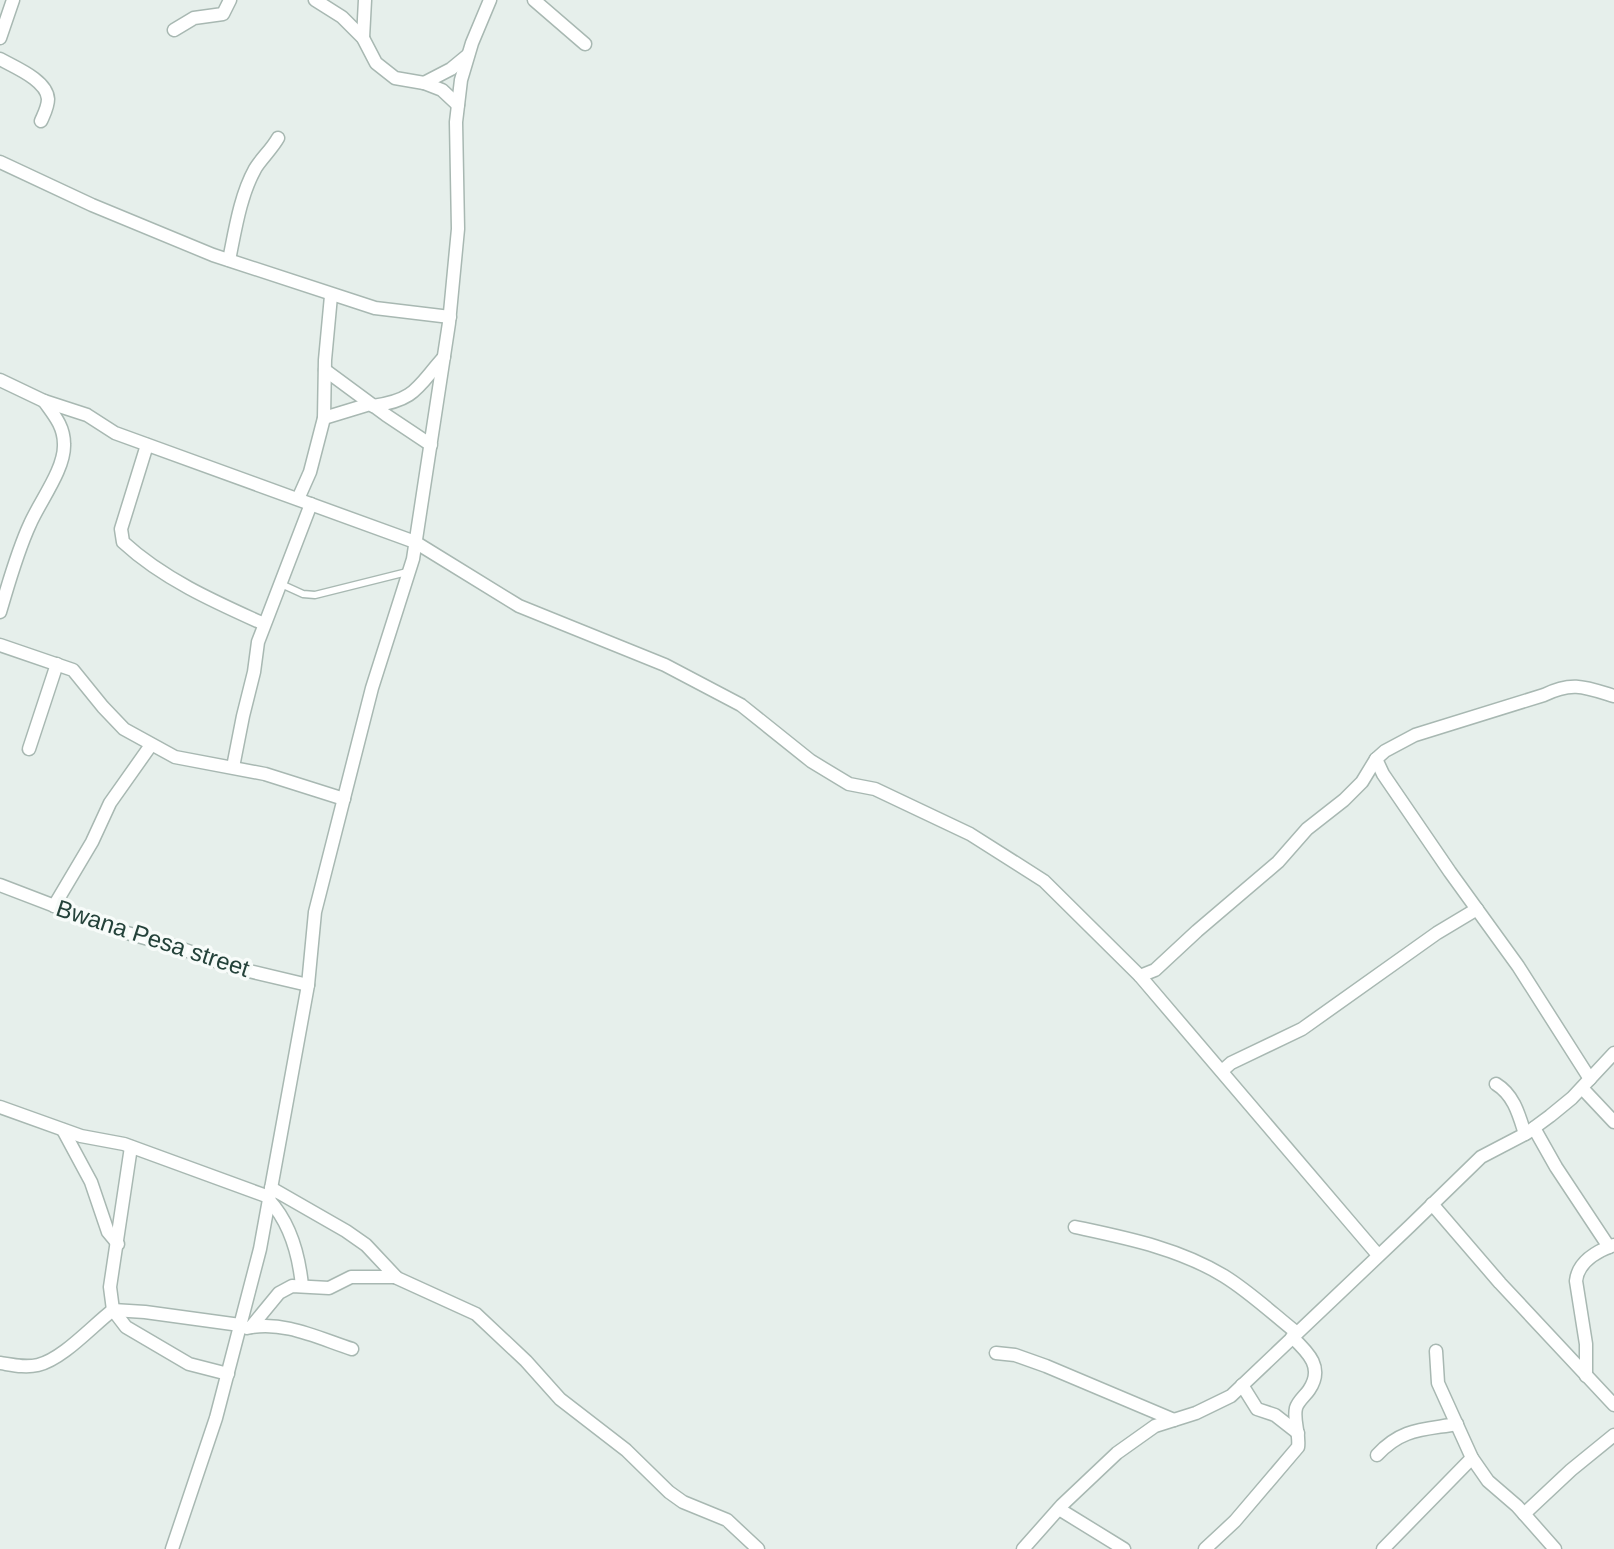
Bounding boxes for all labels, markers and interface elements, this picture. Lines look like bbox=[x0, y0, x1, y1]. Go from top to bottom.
street label: Bwana Pesa street bbox=[53, 894, 253, 982]

